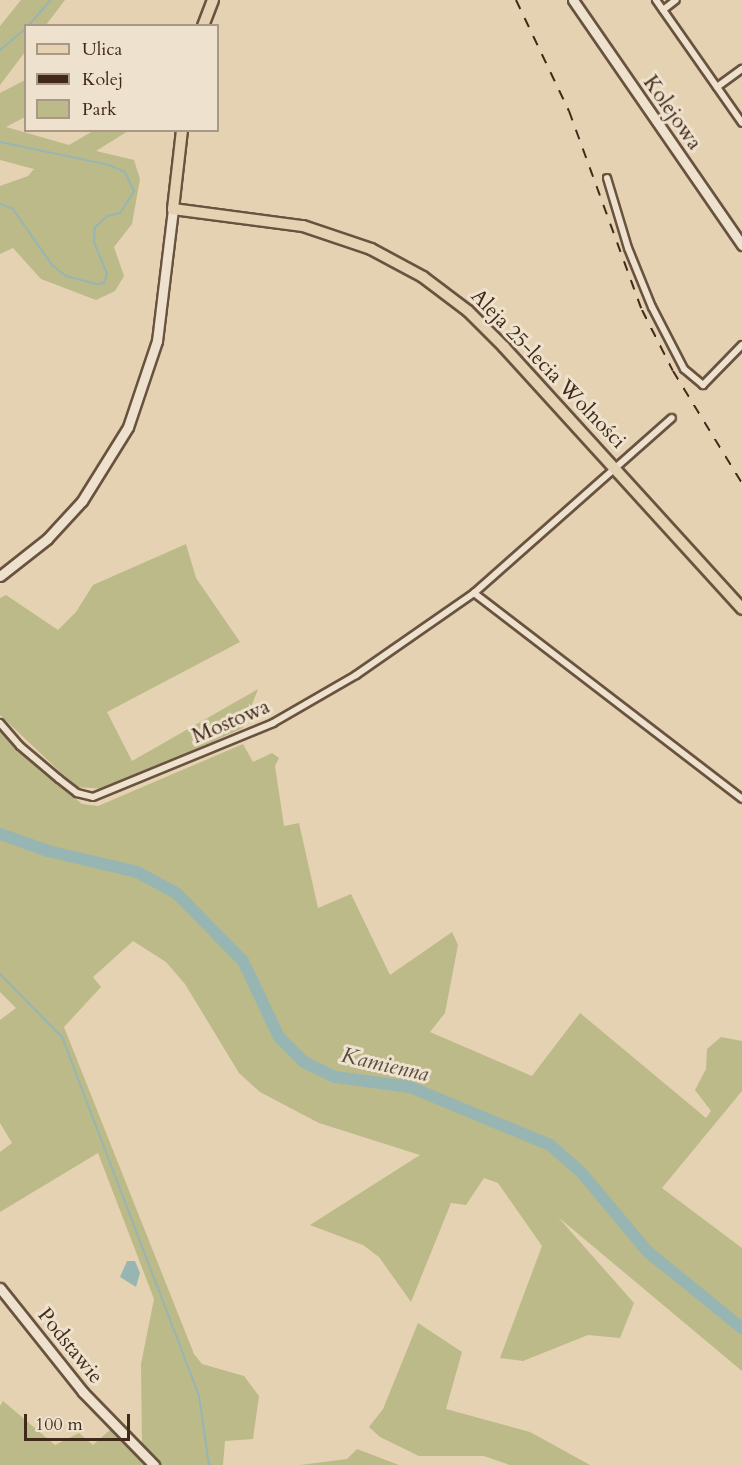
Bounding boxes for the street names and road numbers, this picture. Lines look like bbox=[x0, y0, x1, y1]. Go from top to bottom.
street label: Kolejowa bbox=[637, 71, 707, 155]
street label: Aleja 25-lecia Wolności bbox=[465, 284, 631, 454]
street label: Mostowa bbox=[188, 694, 274, 750]
street label: Podstawie bbox=[32, 1303, 108, 1389]

